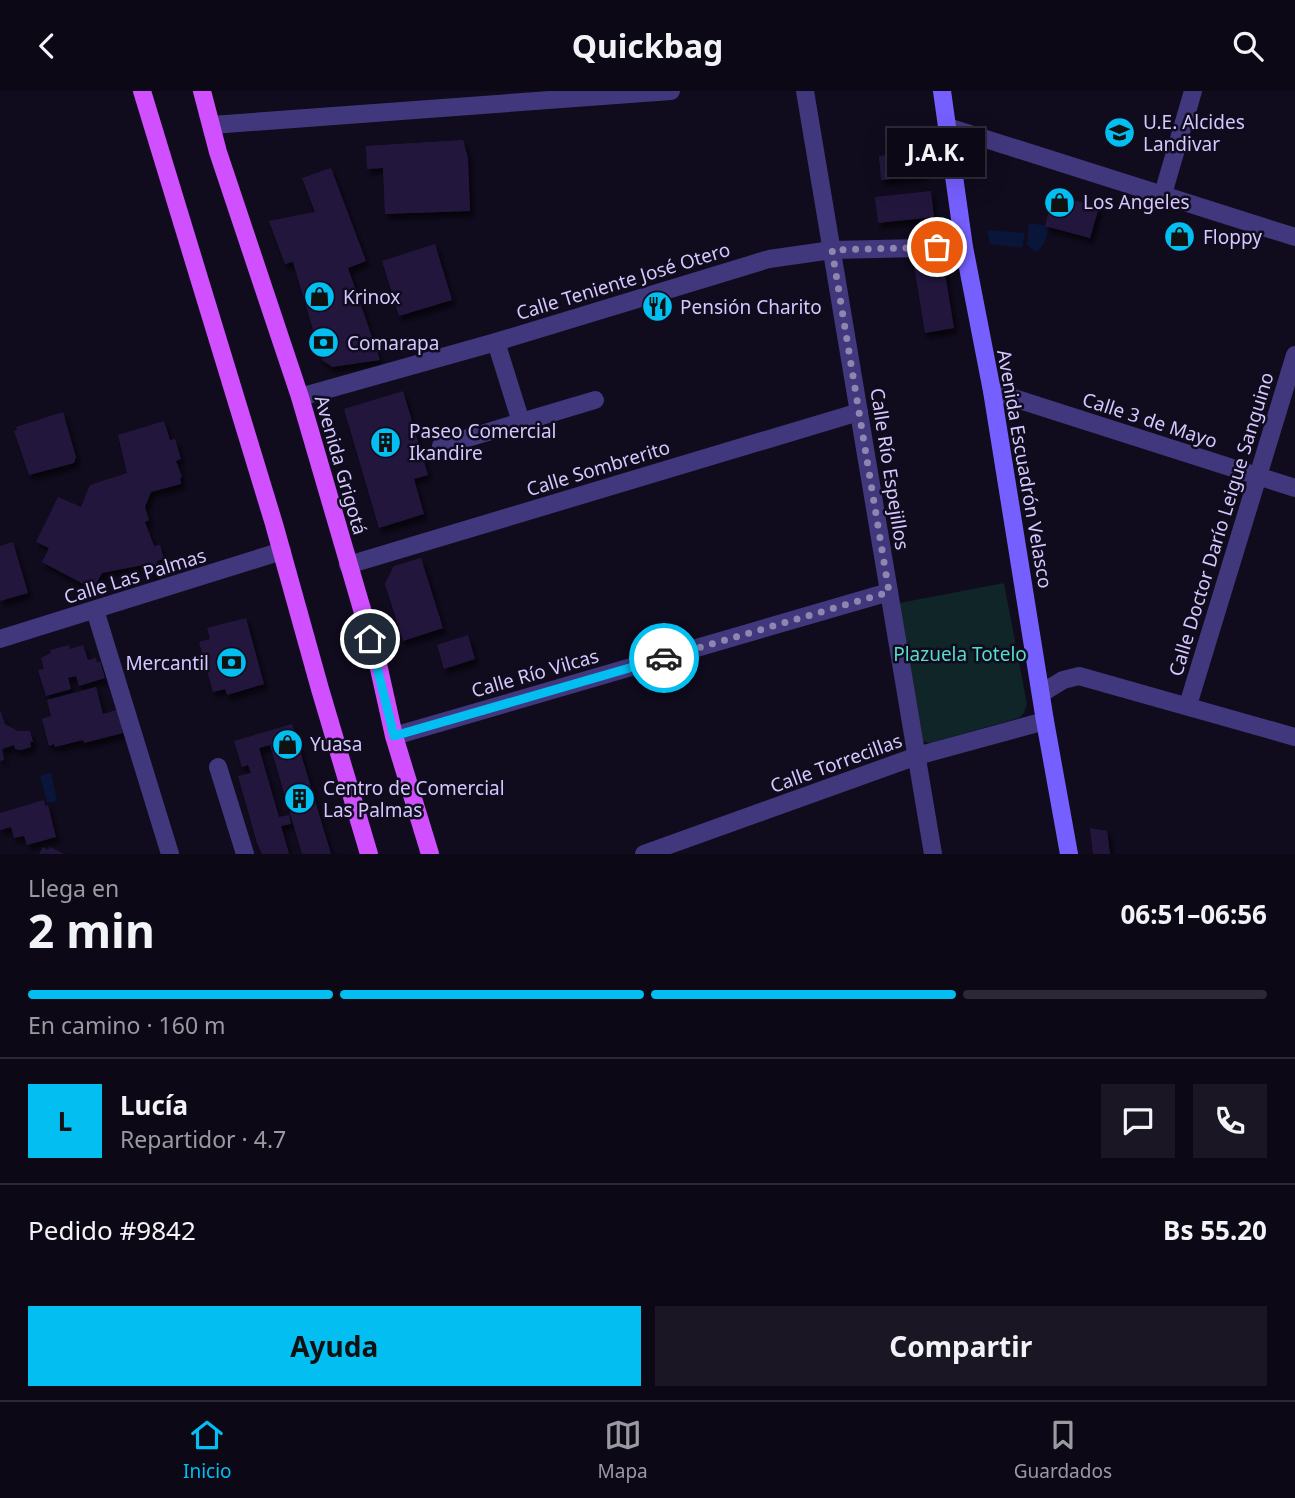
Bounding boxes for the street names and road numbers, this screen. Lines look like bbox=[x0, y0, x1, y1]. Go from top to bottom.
street label: Calle Teniente José Otero bbox=[513, 236, 733, 326]
street label: Avenida Escuadrón Velasco bbox=[991, 348, 1059, 590]
street label: Calle Doctor Darío Leigue Sanguino bbox=[1162, 369, 1280, 679]
street label: Calle Río Espejillos bbox=[864, 386, 916, 552]
street label: Calle 3 de Mayo bbox=[1079, 386, 1221, 454]
street label: Avenida Grigotá bbox=[309, 392, 373, 538]
street label: Calle Sombrerito bbox=[523, 434, 673, 502]
street label: Calle Las Palmas bbox=[61, 542, 209, 610]
street label: Calle Río Vilcas bbox=[468, 642, 602, 704]
street label: Calle Torrecillas bbox=[766, 727, 906, 799]

